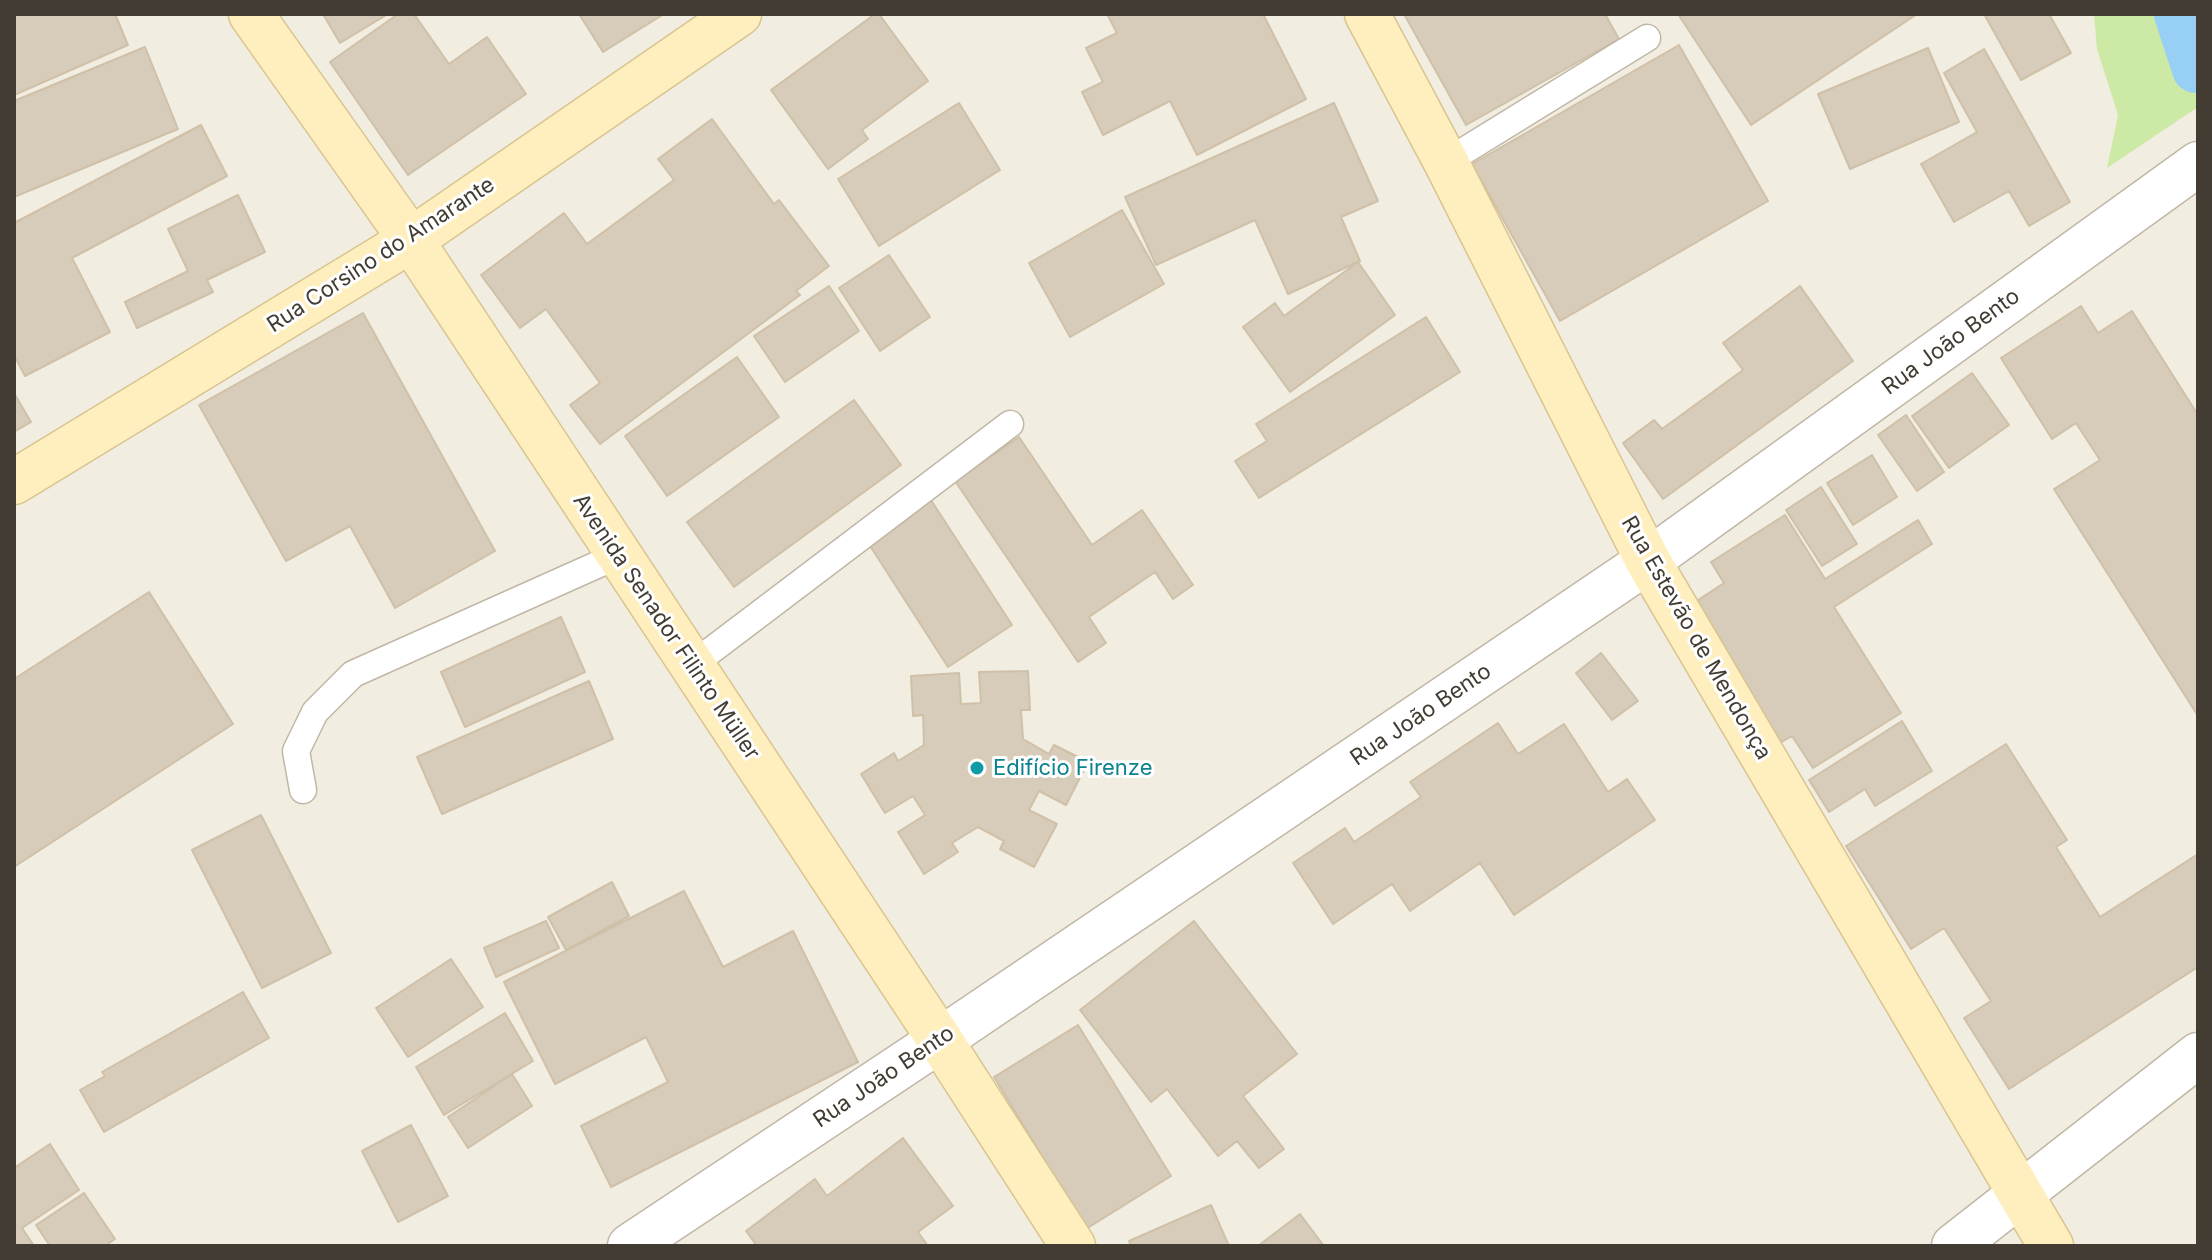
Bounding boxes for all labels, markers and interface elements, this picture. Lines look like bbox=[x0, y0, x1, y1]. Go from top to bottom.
street label: Rua Corsino do Amarante bbox=[262, 172, 500, 338]
street label: Rua João Bento bbox=[1877, 283, 2025, 401]
street label: Avenida Senador Filinto Müller bbox=[567, 489, 765, 765]
street label: Rua Estevão de Mendonça bbox=[1615, 512, 1777, 764]
street label: Rua João Bento bbox=[1346, 658, 1496, 772]
place label: Edifício Firenze bbox=[993, 755, 1152, 781]
marker: Edifício Firenze bbox=[968, 759, 986, 777]
street label: Rua João Bento bbox=[809, 1020, 959, 1134]

